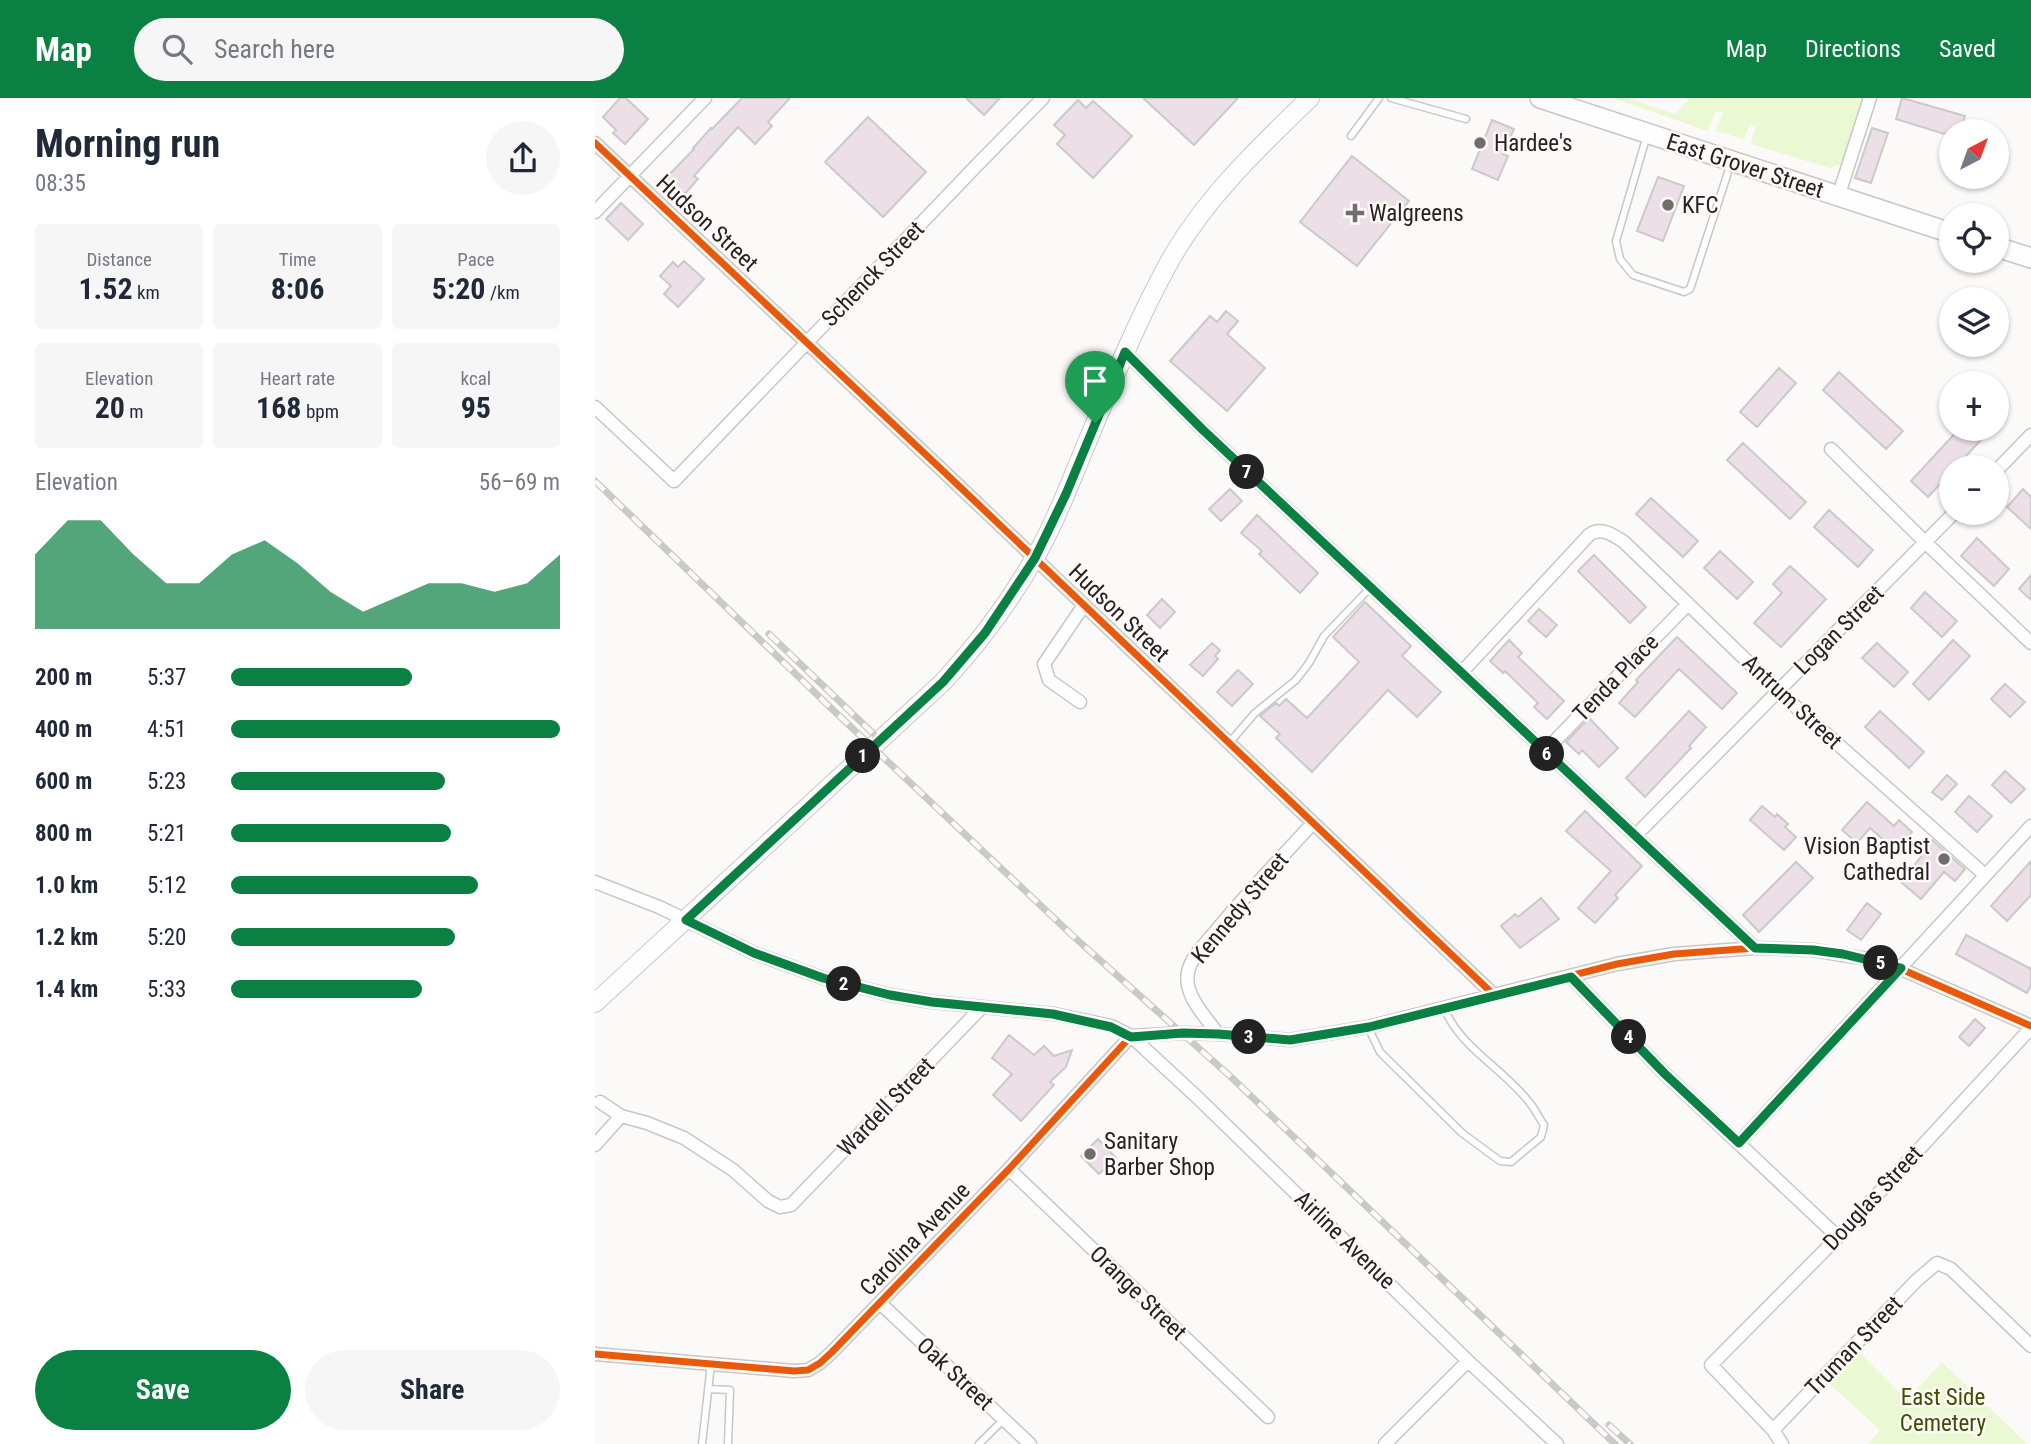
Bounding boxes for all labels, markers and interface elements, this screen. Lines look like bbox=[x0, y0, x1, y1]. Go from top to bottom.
search box bbox=[134, 18, 624, 81]
text: Map bbox=[35, 30, 92, 69]
icon: search bbox=[158, 30, 196, 68]
text: Search here bbox=[214, 34, 335, 64]
text: Map bbox=[1726, 35, 1767, 63]
text: Directions bbox=[1805, 35, 1901, 63]
text: Saved bbox=[1939, 35, 1996, 63]
north arrow bbox=[1939, 119, 2009, 189]
map controls bbox=[1939, 119, 2009, 525]
button: share bbox=[486, 121, 560, 195]
text: Morning run bbox=[35, 122, 220, 166]
street label: East Grover Street bbox=[1663, 128, 1827, 204]
place label: Hardee's bbox=[1494, 130, 1573, 157]
marker: Hardee's bbox=[1472, 135, 1488, 151]
street label: Hudson Street bbox=[651, 169, 763, 277]
text: 08:35 bbox=[35, 170, 86, 197]
place label: KFC bbox=[1682, 192, 1719, 219]
marker: KFC bbox=[1660, 197, 1676, 213]
place label: Walgreens bbox=[1369, 200, 1464, 227]
button: locate bbox=[1939, 203, 2009, 273]
marker: Walgreens bbox=[1347, 205, 1363, 221]
street label: Schenck Street bbox=[816, 216, 930, 332]
text: Distance bbox=[86, 248, 152, 271]
text: Time bbox=[279, 248, 316, 271]
text: Pace bbox=[457, 248, 494, 271]
text: 1.52 bbox=[78, 271, 133, 306]
text: 8:06 bbox=[271, 271, 324, 306]
text: 5:20 bbox=[432, 271, 486, 306]
text: km bbox=[133, 281, 160, 304]
text: /km bbox=[486, 281, 520, 304]
button: layers bbox=[1939, 287, 2009, 357]
pin bbox=[1065, 351, 1125, 423]
icon: arrive bbox=[1076, 362, 1114, 400]
text: Elevation bbox=[85, 367, 153, 390]
text: Heart rate bbox=[260, 367, 335, 390]
text: kcal bbox=[461, 367, 491, 390]
button: + bbox=[1939, 371, 2009, 441]
text: 20 bbox=[95, 390, 125, 425]
text: 168 bbox=[256, 390, 302, 425]
text: 95 bbox=[461, 390, 491, 425]
text: m bbox=[125, 400, 144, 423]
text: bpm bbox=[302, 400, 339, 423]
pin: 7 bbox=[1229, 454, 1265, 490]
button: − bbox=[1939, 455, 2009, 525]
text: 7 bbox=[1242, 460, 1251, 483]
text: Elevation bbox=[35, 469, 118, 496]
text: 56–69 m bbox=[479, 469, 560, 496]
street label: Hudson Street bbox=[1063, 558, 1175, 668]
street label: Logan Street bbox=[1789, 580, 1889, 680]
street label: Tenda Place bbox=[1568, 629, 1664, 727]
street label: Antrum Street bbox=[1737, 649, 1847, 755]
text: 200 m bbox=[35, 664, 92, 691]
text: 5:37 bbox=[147, 664, 186, 691]
text: 400 m bbox=[35, 716, 92, 743]
text: 4:51 bbox=[147, 716, 186, 743]
pin: 6 bbox=[1529, 736, 1565, 772]
pin: 1 bbox=[845, 738, 881, 774]
text: 6 bbox=[1542, 742, 1551, 765]
text: 1 bbox=[858, 744, 867, 767]
text: 600 m bbox=[35, 768, 92, 795]
text: 5:23 bbox=[147, 768, 186, 795]
text: 800 m bbox=[35, 820, 92, 847]
text: 5:21 bbox=[147, 820, 186, 847]
place label: Vision Baptist Cathedral bbox=[1804, 833, 1930, 886]
street label: Kennedy Street bbox=[1186, 847, 1294, 969]
marker: Vision Baptist Cathedral bbox=[1936, 851, 1952, 867]
text: 1.0 km bbox=[35, 872, 98, 899]
text: 5:12 bbox=[147, 872, 186, 899]
text: 1.2 km bbox=[35, 924, 98, 951]
text: 5:20 bbox=[147, 924, 186, 951]
pin: 5 bbox=[1863, 946, 1899, 980]
text: 5 bbox=[1876, 951, 1885, 974]
pin: 2 bbox=[827, 966, 861, 1001]
text: 2 bbox=[839, 972, 848, 995]
text: 1.4 km bbox=[35, 976, 98, 1003]
text: 5:33 bbox=[147, 976, 186, 1003]
pin: 3 bbox=[1231, 1020, 1267, 1054]
pin: 4 bbox=[1611, 1020, 1647, 1054]
text: 3 bbox=[1244, 1025, 1253, 1048]
text: 4 bbox=[1624, 1025, 1633, 1048]
street label: Wardell Street bbox=[832, 1052, 940, 1162]
place label: Sanitary Barber Shop bbox=[1104, 1128, 1215, 1181]
street label: Douglas Street bbox=[1818, 1140, 1928, 1256]
marker: Sanitary Barber Shop bbox=[1082, 1146, 1098, 1162]
street label: Carolina Avenue bbox=[854, 1177, 976, 1301]
street label: Airline Avenue bbox=[1289, 1185, 1401, 1295]
street label: Orange Street bbox=[1084, 1240, 1192, 1346]
street label: Truman Street bbox=[1800, 1291, 1908, 1401]
street label: Oak Street bbox=[911, 1332, 999, 1416]
button: Save bbox=[35, 1350, 291, 1430]
button: Share bbox=[305, 1350, 560, 1430]
park label: East Side Cemetery bbox=[1900, 1384, 1987, 1437]

